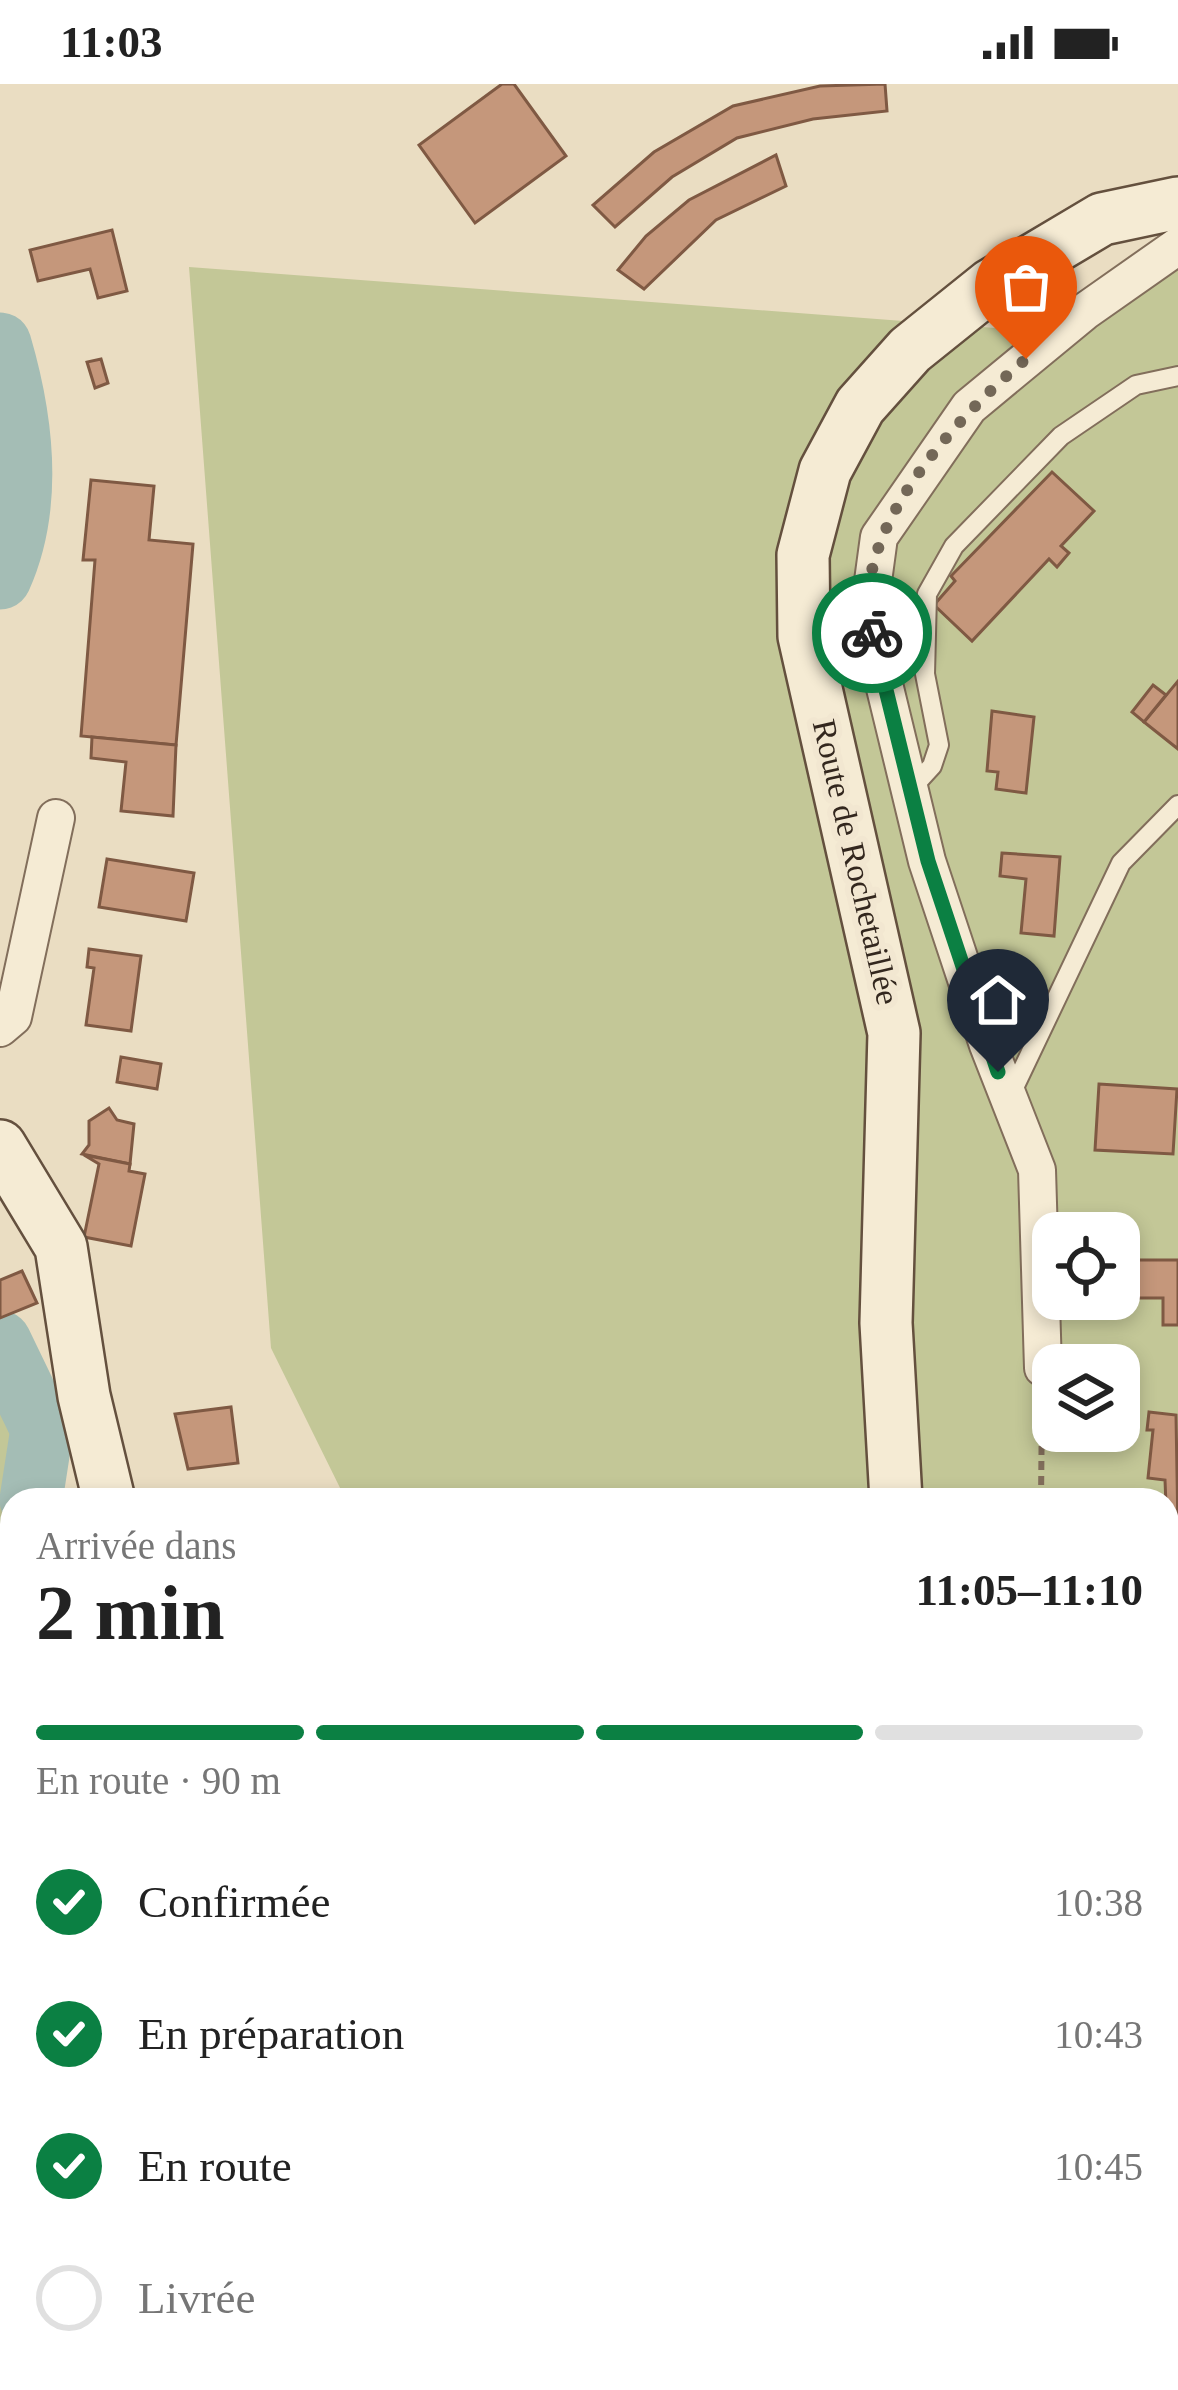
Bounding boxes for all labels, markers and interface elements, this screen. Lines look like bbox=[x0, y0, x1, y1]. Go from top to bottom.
text: 11:03 bbox=[60, 17, 163, 67]
pin bbox=[975, 236, 1077, 359]
icon: bag bbox=[993, 254, 1059, 320]
courier bbox=[812, 573, 932, 693]
icon: bike bbox=[839, 600, 905, 666]
street label: Route de Rochetaillée bbox=[806, 716, 906, 1008]
pin bbox=[947, 949, 1049, 1072]
icon: home bbox=[965, 967, 1031, 1033]
map controls bbox=[1032, 1212, 1140, 1452]
button: locate bbox=[1032, 1212, 1140, 1320]
button: layers bbox=[1032, 1344, 1140, 1452]
text: Arrivée dans bbox=[36, 1524, 236, 1567]
text: 11:05–11:10 bbox=[915, 1565, 1143, 1615]
text: 2 min bbox=[36, 1569, 225, 1656]
text: En route · 90 m bbox=[36, 1759, 281, 1802]
icon: check bbox=[36, 1869, 102, 1935]
text: Confirmée bbox=[138, 1877, 330, 1927]
text: 10:38 bbox=[1054, 1881, 1143, 1924]
icon: check bbox=[36, 2001, 102, 2067]
text: En préparation bbox=[138, 2009, 404, 2059]
text: 10:43 bbox=[1054, 2013, 1143, 2056]
icon: check bbox=[36, 2133, 102, 2199]
text: En route bbox=[138, 2141, 292, 2191]
text: 10:45 bbox=[1054, 2145, 1143, 2188]
text: Livrée bbox=[138, 2273, 255, 2323]

